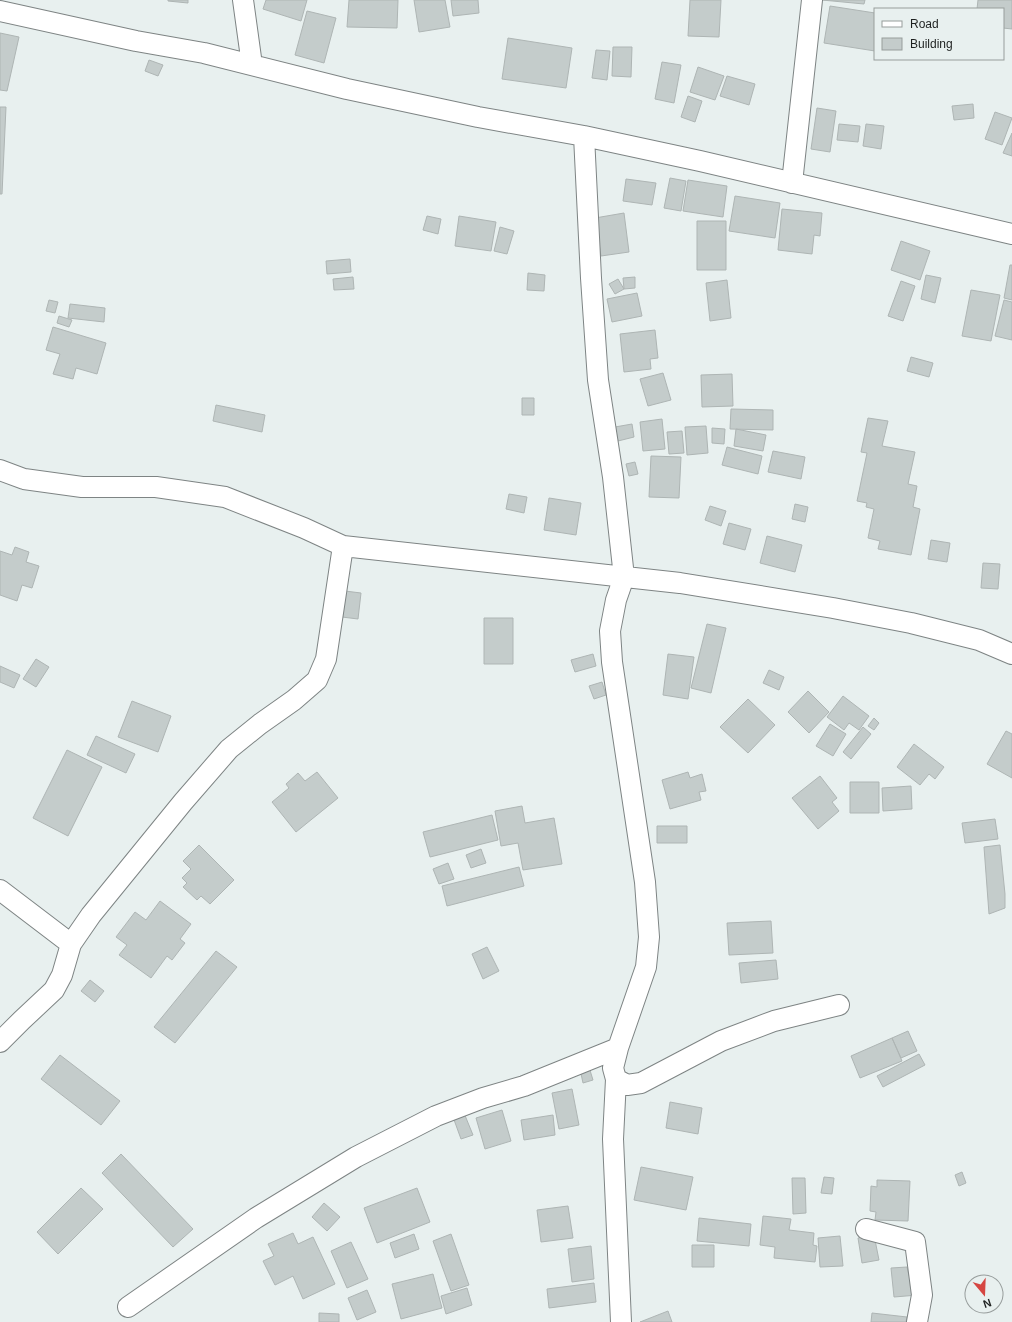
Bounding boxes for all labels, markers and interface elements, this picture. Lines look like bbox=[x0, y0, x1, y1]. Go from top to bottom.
legend bbox=[874, 8, 1004, 60]
text: Road bbox=[910, 17, 939, 31]
text: Building bbox=[910, 37, 953, 51]
north arrow bbox=[964, 1274, 1004, 1314]
text: N bbox=[981, 1296, 993, 1310]

